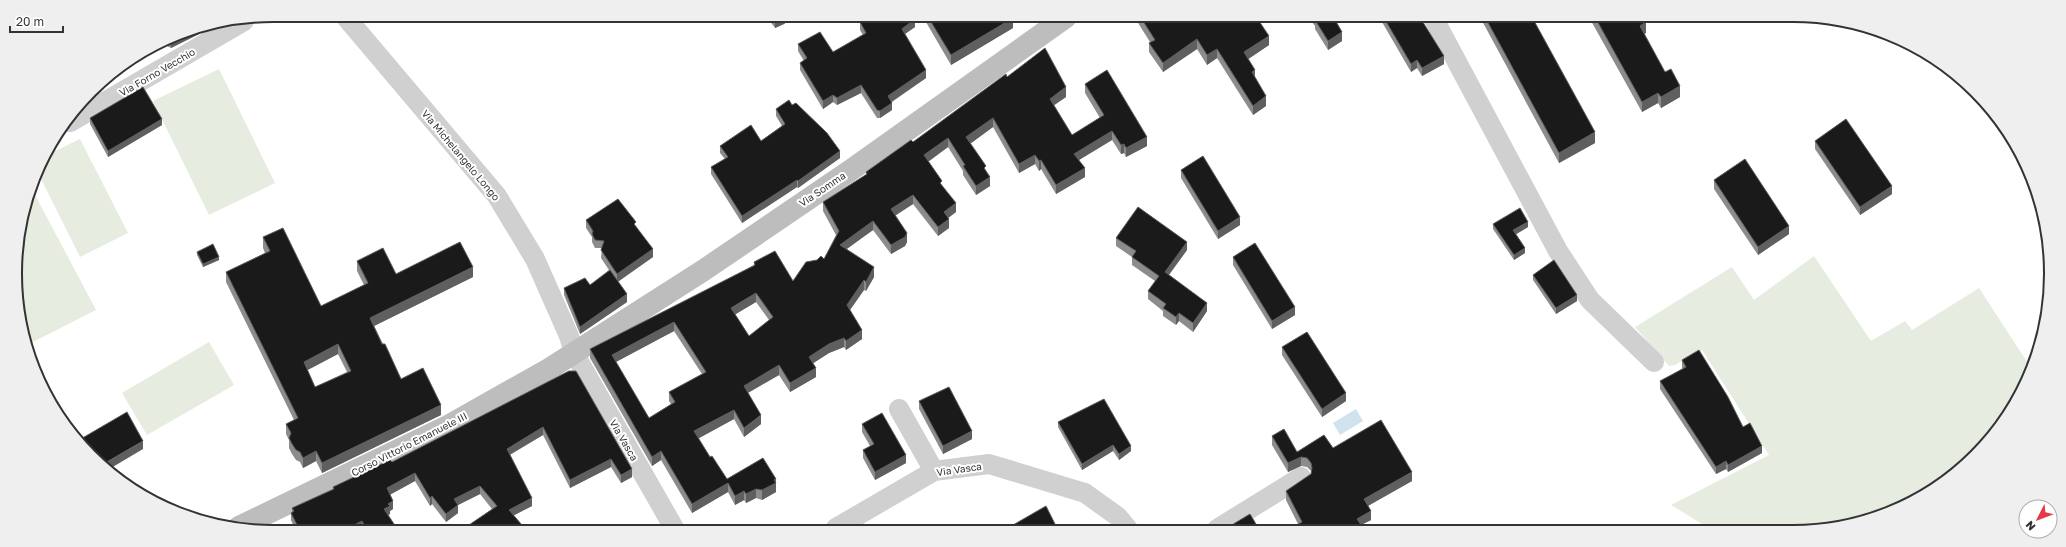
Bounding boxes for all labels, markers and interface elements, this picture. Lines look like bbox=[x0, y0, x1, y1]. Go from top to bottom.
scale bar bbox=[10, 8, 63, 34]
text: 20 m bbox=[16, 14, 44, 29]
street label: Via Forno Vecchio bbox=[117, 45, 197, 99]
street label: Via Michelangelo Longo bbox=[420, 107, 502, 203]
street label: Via Somma bbox=[797, 169, 847, 209]
street label: Corso Vittorio Emanuele III bbox=[349, 410, 469, 478]
street label: Via Vasca bbox=[607, 417, 641, 463]
street label: Via Vasca bbox=[936, 460, 982, 478]
north arrow bbox=[2018, 499, 2058, 539]
text: N bbox=[2023, 519, 2038, 533]

